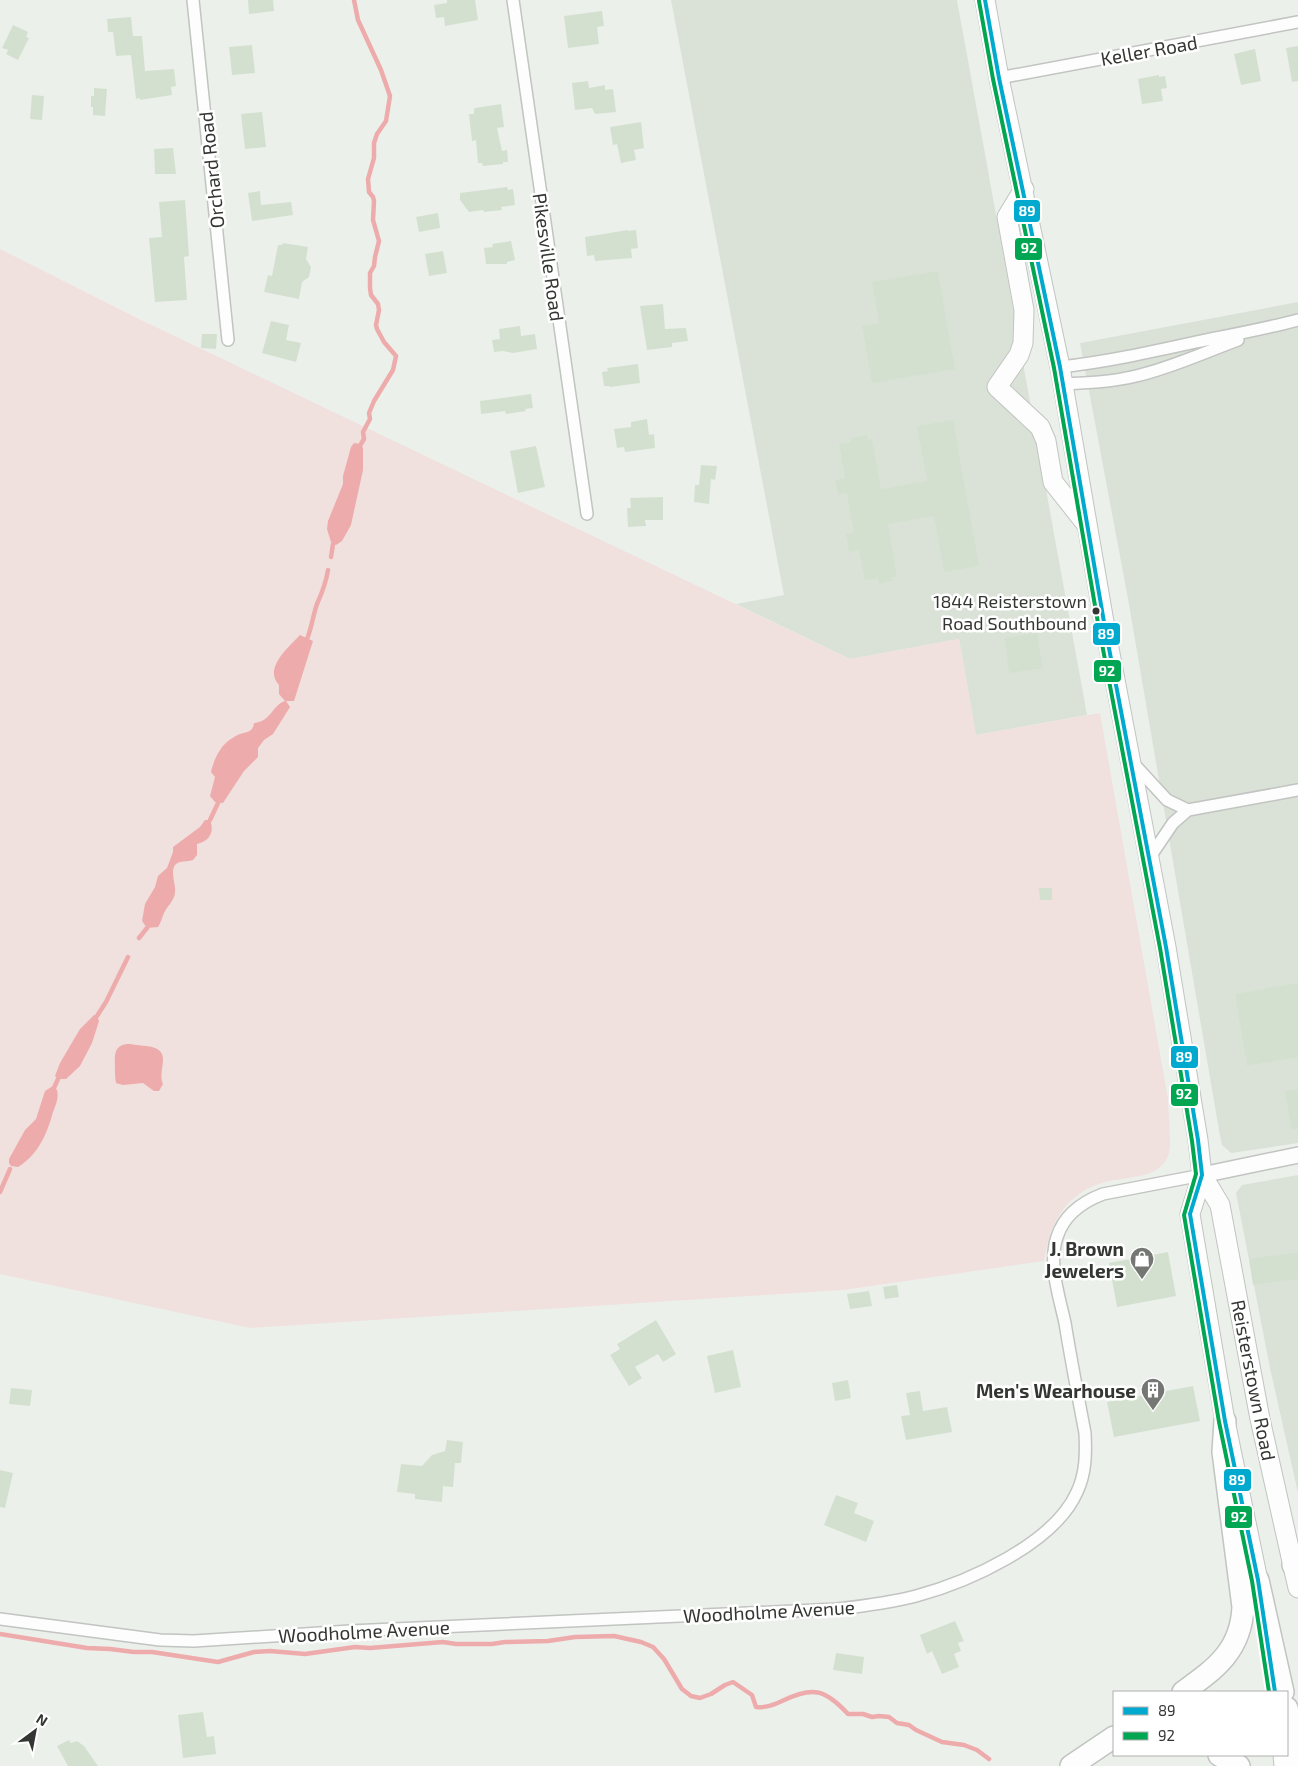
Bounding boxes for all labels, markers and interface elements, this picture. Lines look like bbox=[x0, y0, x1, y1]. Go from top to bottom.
street label: Keller Road bbox=[1099, 30, 1199, 70]
street label: Orchard Road bbox=[193, 111, 229, 229]
street label: Pikesville Road bbox=[529, 191, 569, 323]
line badge: 89 bbox=[1013, 199, 1041, 223]
text: 89 bbox=[1019, 202, 1035, 219]
line badge: 92 bbox=[1014, 237, 1043, 261]
text: 92 bbox=[1021, 239, 1037, 256]
place label: 1844 Reisterstown Road Southbound bbox=[933, 590, 1087, 634]
marker: 1844 Reisterstown Road Southbound bbox=[1091, 606, 1101, 616]
line badge: 89 bbox=[1092, 622, 1121, 646]
text: 89 bbox=[1098, 625, 1114, 642]
line badge: 92 bbox=[1093, 659, 1122, 683]
text: 92 bbox=[1099, 662, 1115, 679]
line badge: 89 bbox=[1170, 1045, 1199, 1069]
text: 89 bbox=[1176, 1048, 1192, 1065]
line badge: 92 bbox=[1170, 1083, 1199, 1107]
text: 92 bbox=[1176, 1085, 1192, 1102]
place label: J. Brown Jewelers bbox=[1044, 1237, 1124, 1282]
shop icon: J. Brown Jewelers bbox=[1129, 1246, 1155, 1280]
street label: Reisterstown Road bbox=[1227, 1298, 1281, 1462]
building icon: Men's Wearhouse bbox=[1140, 1377, 1166, 1411]
place label: Men's Wearhouse bbox=[976, 1379, 1136, 1402]
line badge: 89 bbox=[1223, 1468, 1252, 1492]
text: 89 bbox=[1229, 1471, 1245, 1488]
line badge: 92 bbox=[1224, 1505, 1253, 1529]
text: 92 bbox=[1231, 1508, 1247, 1525]
street label: Woodholme Avenue bbox=[683, 1595, 855, 1627]
street label: Woodholme Avenue bbox=[278, 1615, 450, 1647]
legend bbox=[1113, 1691, 1288, 1756]
text: 89 bbox=[1158, 1701, 1176, 1719]
north arrow bbox=[10, 1706, 60, 1756]
text: N bbox=[33, 1710, 51, 1729]
text: 92 bbox=[1158, 1726, 1175, 1744]

